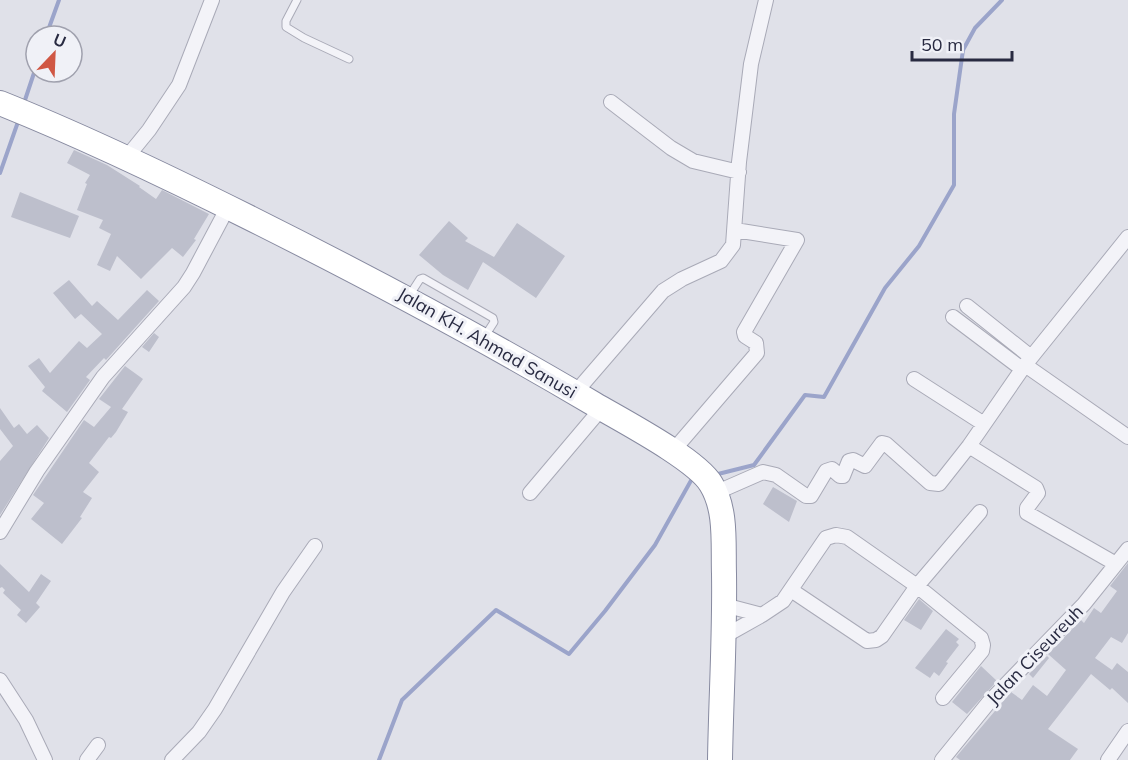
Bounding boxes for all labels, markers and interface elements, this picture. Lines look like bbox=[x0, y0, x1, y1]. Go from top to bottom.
north arrow bbox=[24, 24, 84, 84]
scale bar bbox=[912, 24, 1012, 62]
text: U bbox=[51, 29, 69, 52]
text: 50 m bbox=[921, 33, 963, 56]
street label: Jalan KH. Ahmad Sanusi bbox=[394, 282, 581, 403]
street label: Jalan Ciseureuh bbox=[981, 600, 1088, 709]

